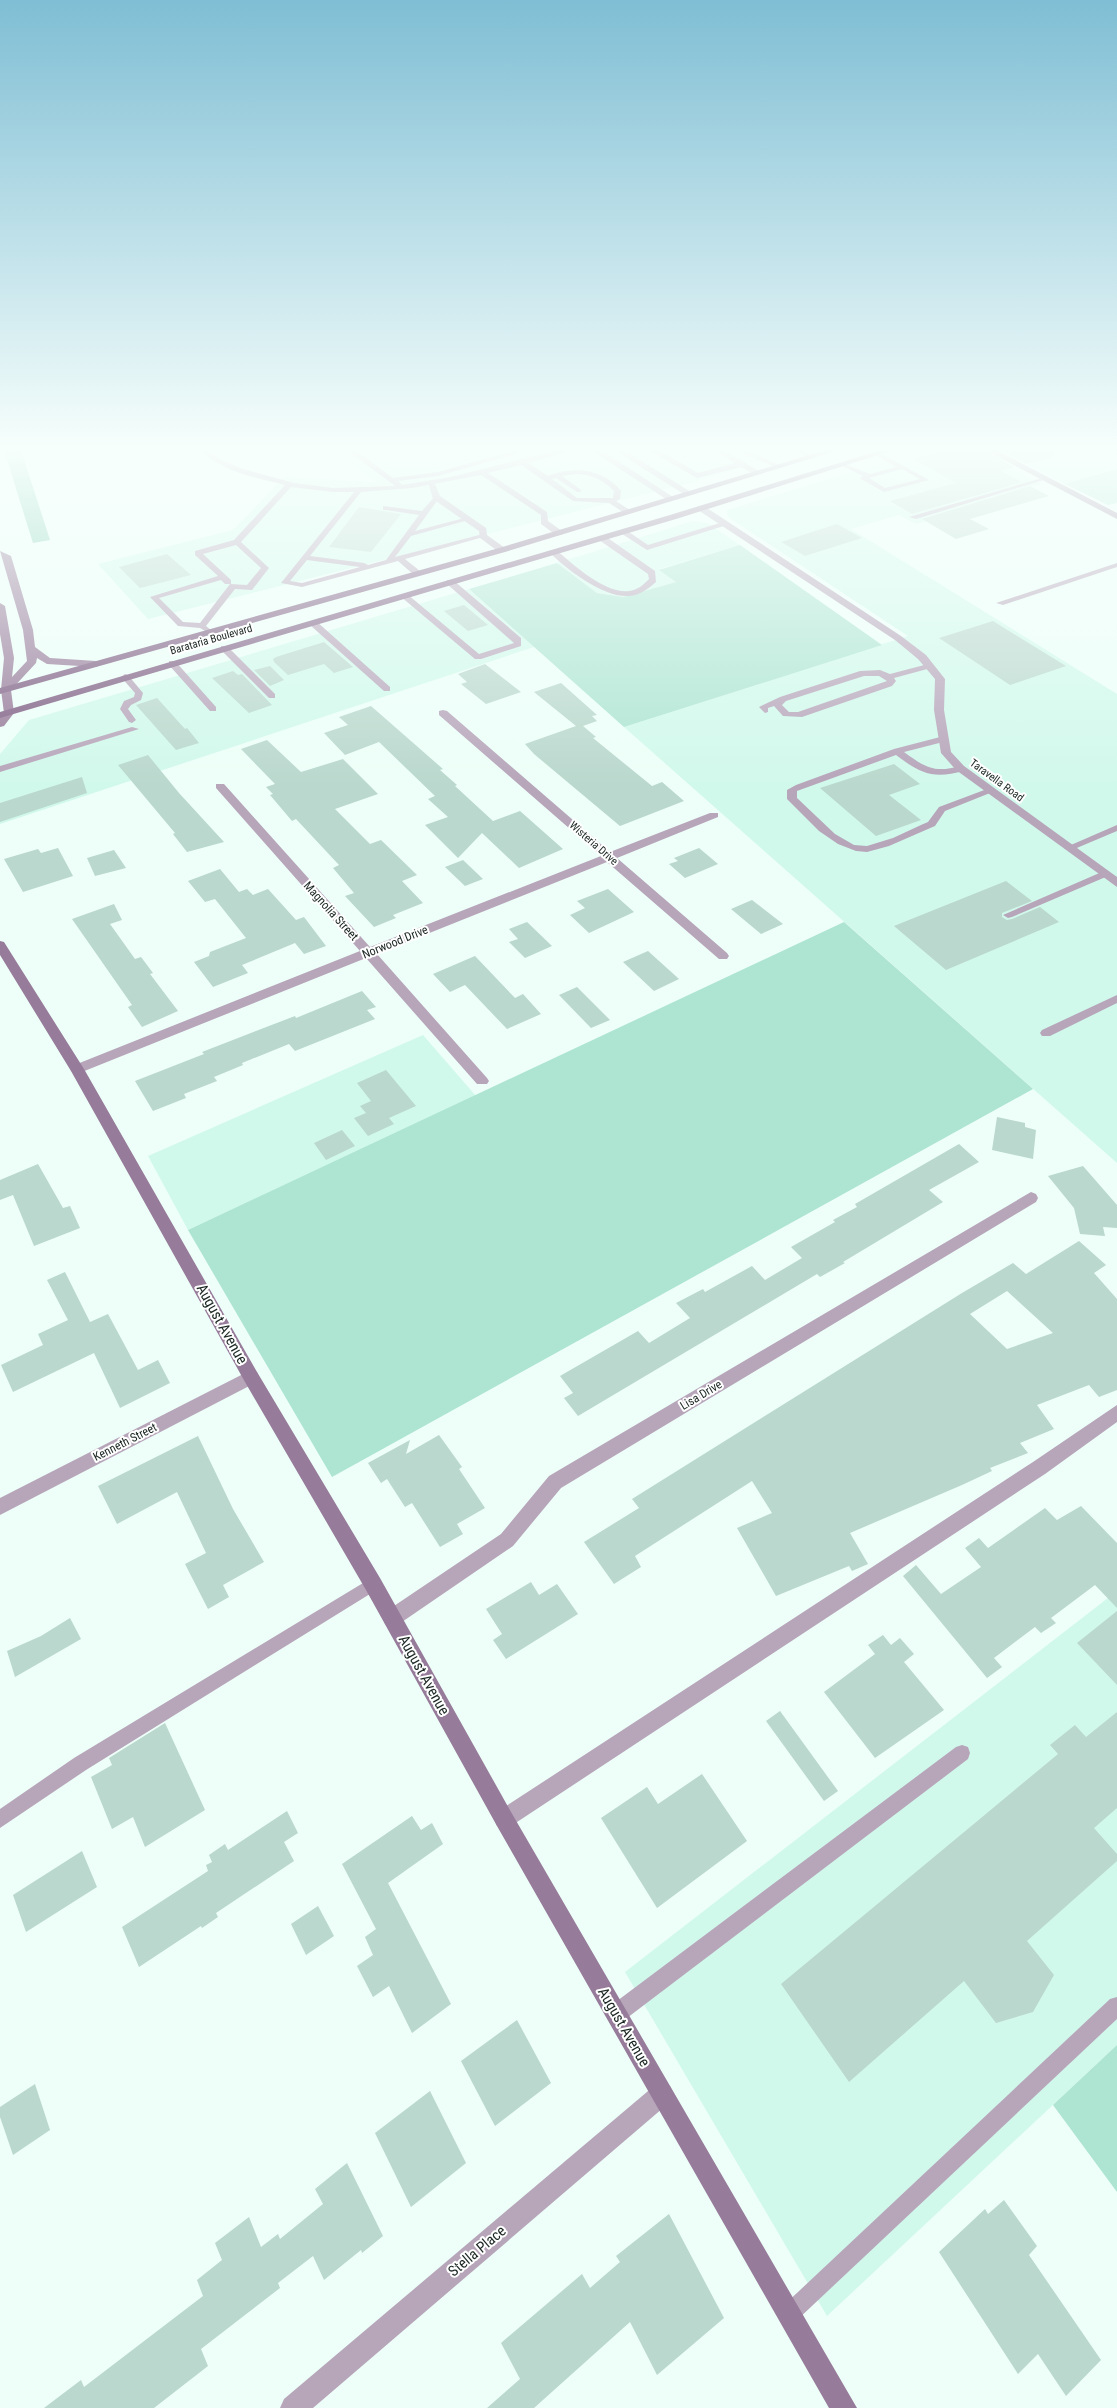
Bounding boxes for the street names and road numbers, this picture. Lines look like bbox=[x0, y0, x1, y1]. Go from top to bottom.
street label: Barataria Boulevard bbox=[169, 622, 254, 657]
street label: Taravella Road bbox=[967, 757, 1026, 804]
street label: Wisteria Drive bbox=[567, 819, 621, 868]
street label: Magnolia Street bbox=[301, 879, 361, 944]
street label: Norwood Drive bbox=[360, 922, 430, 962]
street label: August Avenue bbox=[193, 1281, 251, 1367]
street label: Lisa Drive bbox=[678, 1377, 725, 1413]
street label: Kenneth Street bbox=[91, 1420, 160, 1464]
street label: August Avenue bbox=[395, 1632, 453, 1718]
street label: August Avenue bbox=[594, 1984, 654, 2070]
street label: Stella Place bbox=[445, 2222, 509, 2280]

